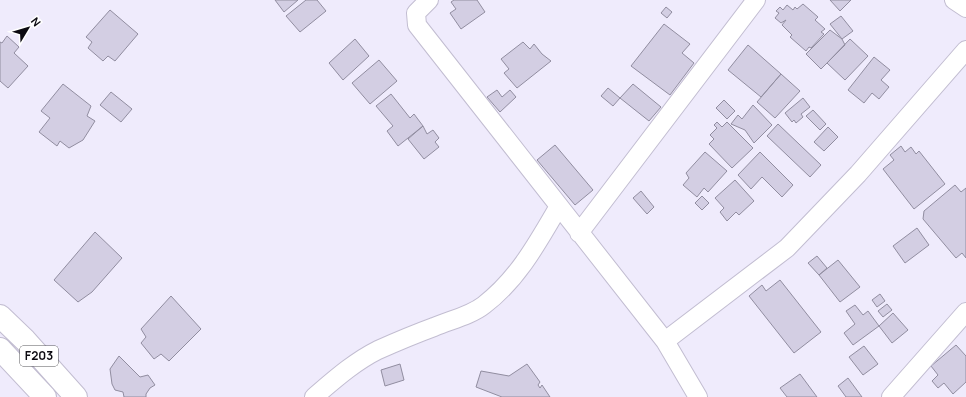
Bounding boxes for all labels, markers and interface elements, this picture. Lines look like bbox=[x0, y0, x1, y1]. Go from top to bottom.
north arrow bbox=[8, 8, 48, 48]
text: N bbox=[28, 14, 45, 29]
road number: F203 bbox=[20, 346, 58, 366]

